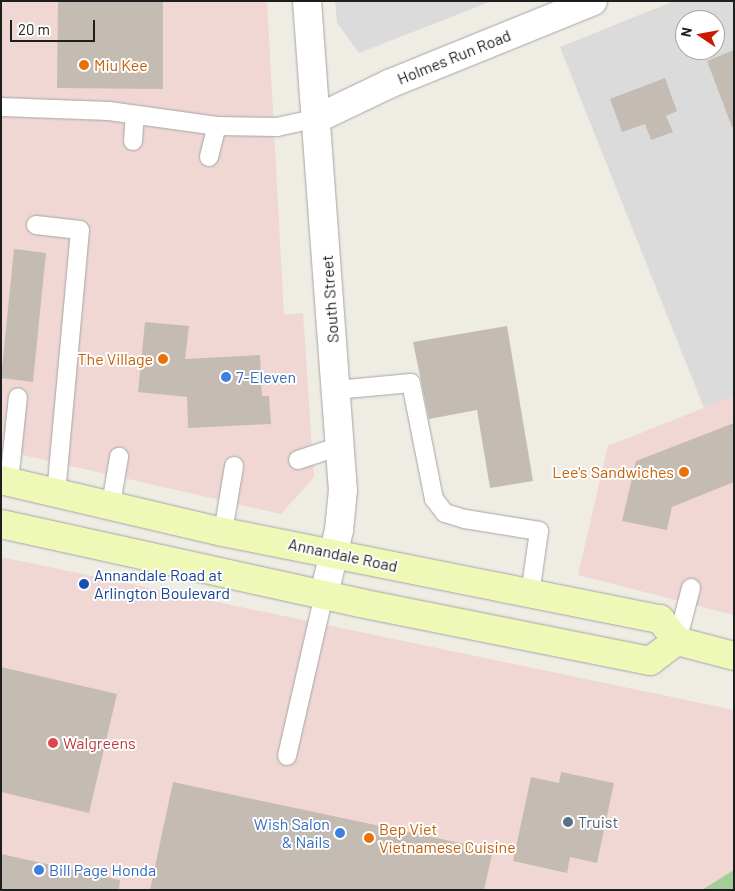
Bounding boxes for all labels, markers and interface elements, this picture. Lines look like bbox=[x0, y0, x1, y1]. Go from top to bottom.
scale bar bbox=[12, 10, 98, 42]
north arrow bbox=[675, 10, 725, 60]
text: 20 m bbox=[18, 20, 50, 38]
street label: Holmes Run Road bbox=[394, 25, 514, 89]
text: N bbox=[677, 26, 695, 38]
place label: Miu Kee bbox=[94, 55, 148, 75]
marker: Miu Kee bbox=[78, 59, 90, 71]
street label: South Street bbox=[317, 254, 343, 344]
place label: The Village bbox=[78, 349, 153, 369]
marker: The Village bbox=[157, 353, 169, 365]
place label: 7-Eleven bbox=[236, 367, 296, 387]
marker: 7-Eleven bbox=[220, 371, 232, 383]
place label: Lee's Sandwiches bbox=[552, 462, 674, 482]
marker: Lee's Sandwiches bbox=[678, 466, 690, 478]
street label: Annandale Road bbox=[287, 534, 399, 576]
place label: Annandale Road at Arlington Boulevard bbox=[94, 565, 230, 603]
marker: Annandale Road at Arlington Boulevard bbox=[78, 578, 90, 590]
place label: Walgreens bbox=[63, 733, 136, 753]
marker: Walgreens bbox=[47, 737, 59, 749]
place label: Truist bbox=[578, 812, 618, 832]
place label: Wish Salon & Nails bbox=[254, 814, 330, 852]
marker: Truist bbox=[562, 816, 574, 828]
place label: Bep Viet Vietnamese Cuisine bbox=[379, 819, 516, 857]
marker: Wish Salon & Nails bbox=[334, 827, 346, 839]
marker: Bep Viet Vietnamese Cuisine bbox=[363, 832, 375, 844]
place label: Bill Page Honda bbox=[49, 860, 156, 880]
marker: Bill Page Honda bbox=[33, 864, 45, 876]

